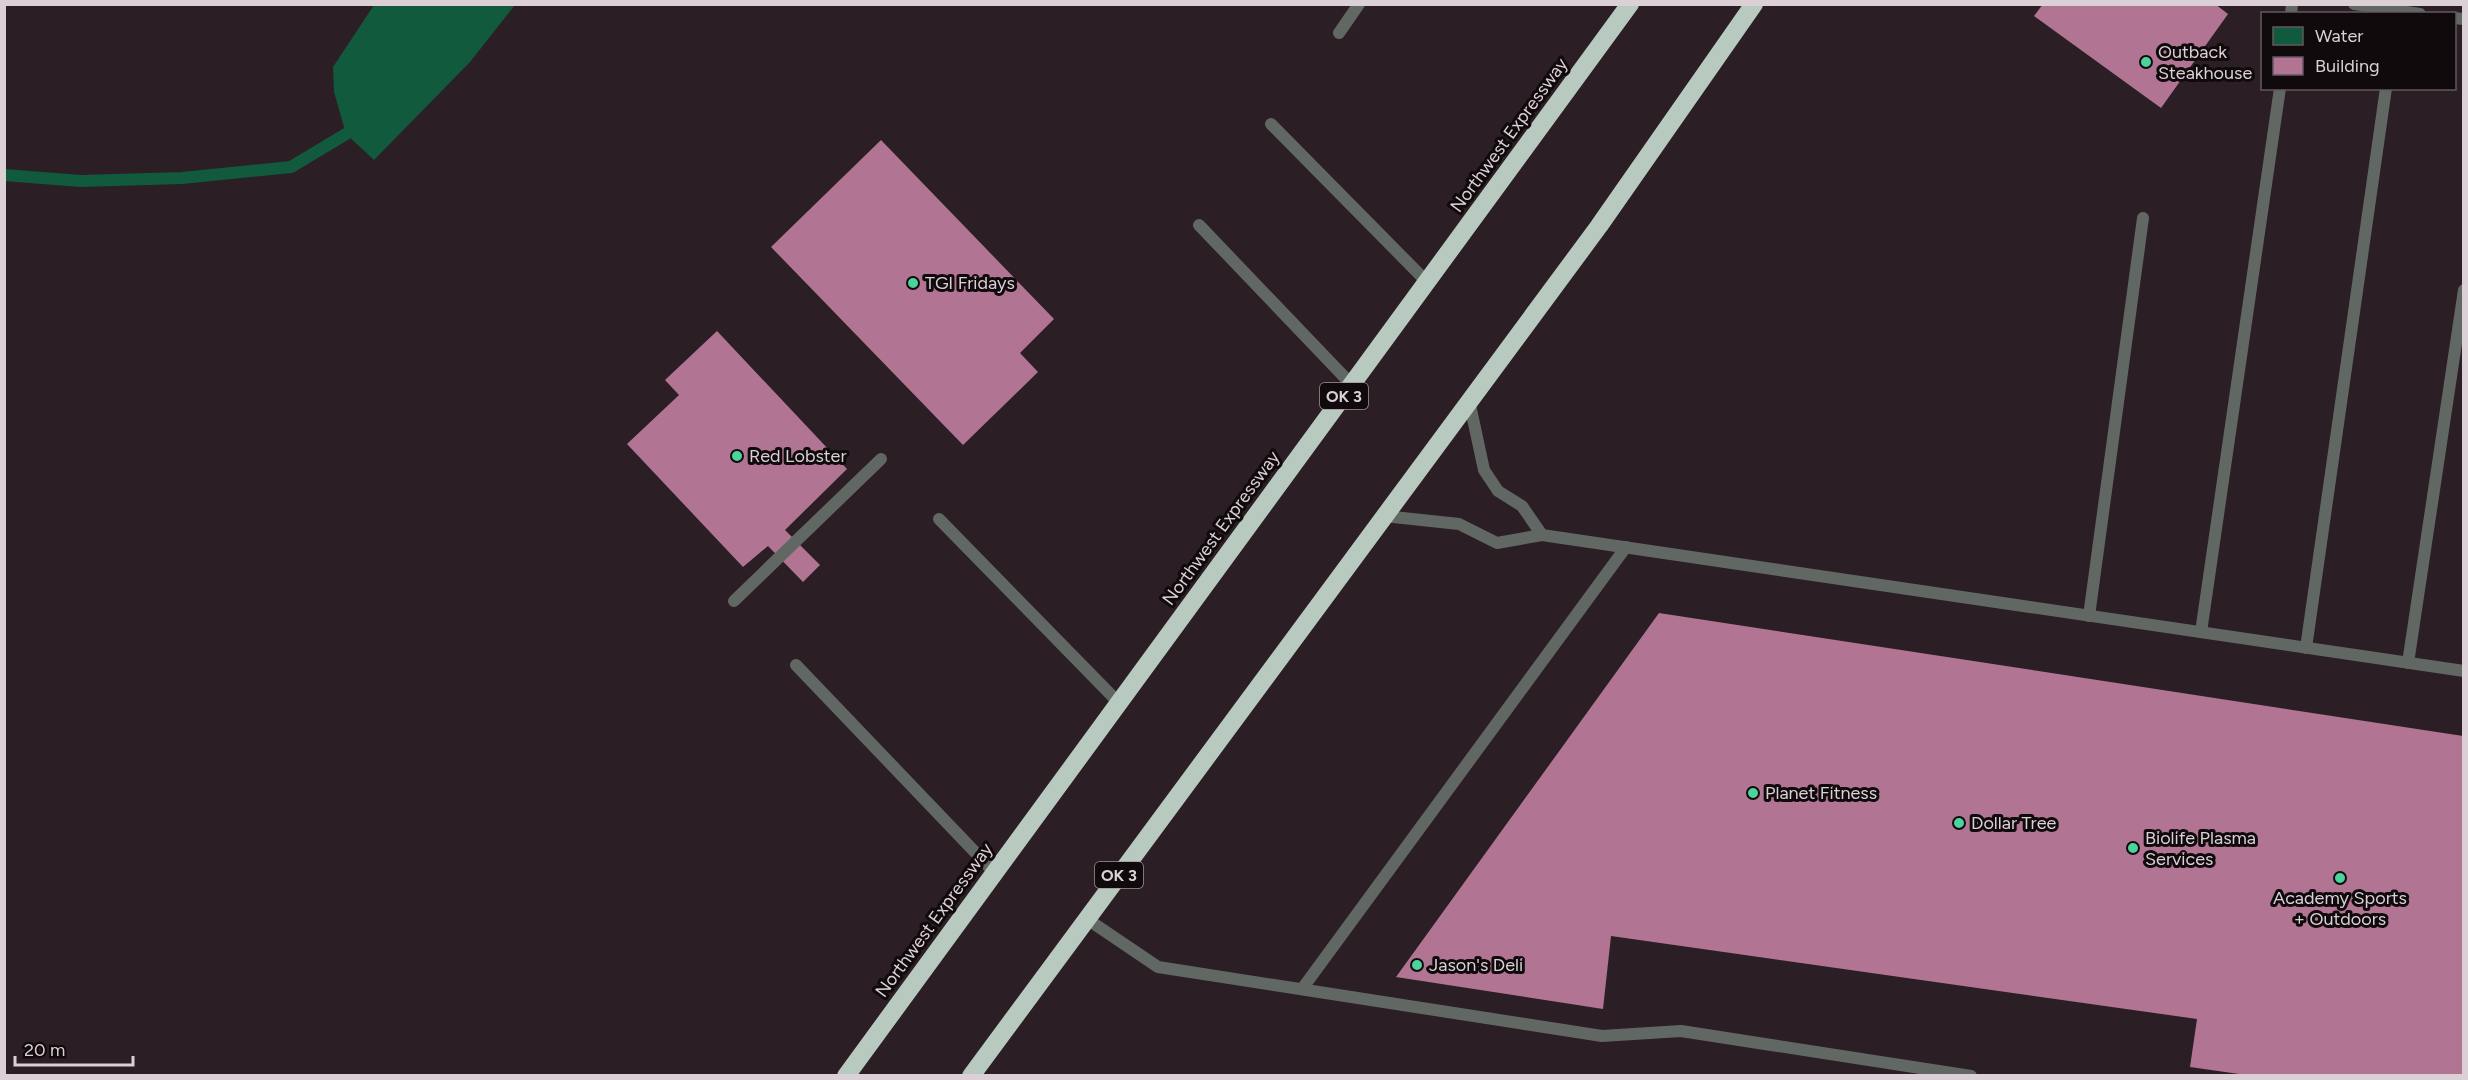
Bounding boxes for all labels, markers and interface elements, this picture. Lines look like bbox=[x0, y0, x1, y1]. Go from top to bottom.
legend bbox=[2261, 12, 2456, 90]
text: Water bbox=[2315, 25, 2363, 47]
place label: Outback Steakhouse bbox=[2158, 41, 2252, 84]
street label: Northwest Expressway bbox=[1446, 53, 1573, 216]
marker: Outback Steakhouse bbox=[2139, 55, 2153, 69]
text: Building bbox=[2315, 55, 2380, 77]
place label: TGI Fridays bbox=[925, 272, 1015, 294]
marker: TGI Fridays bbox=[906, 276, 920, 290]
road number: OK 3 bbox=[1320, 383, 1368, 409]
place label: Red Lobster bbox=[749, 445, 847, 467]
street label: Northwest Expressway bbox=[1158, 446, 1285, 609]
marker: Red Lobster bbox=[730, 449, 744, 463]
place label: Planet Fitness bbox=[1765, 782, 1877, 804]
marker: Planet Fitness bbox=[1746, 786, 1760, 800]
place label: Dollar Tree bbox=[1971, 812, 2056, 834]
marker: Dollar Tree bbox=[1952, 816, 1966, 830]
place label: Biolife Plasma Services bbox=[2145, 827, 2256, 870]
street label: Northwest Expressway bbox=[871, 838, 998, 1001]
marker: Biolife Plasma Services bbox=[2126, 841, 2140, 855]
road number: OK 3 bbox=[1095, 862, 1143, 888]
marker: Academy Sports + Outdoors bbox=[2333, 871, 2347, 885]
place label: Academy Sports + Outdoors bbox=[2273, 887, 2407, 930]
place label: Jason's Deli bbox=[1429, 954, 1523, 976]
marker: Jason's Deli bbox=[1410, 958, 1424, 972]
scale bar bbox=[15, 1029, 134, 1067]
text: 20 m bbox=[24, 1039, 65, 1061]

